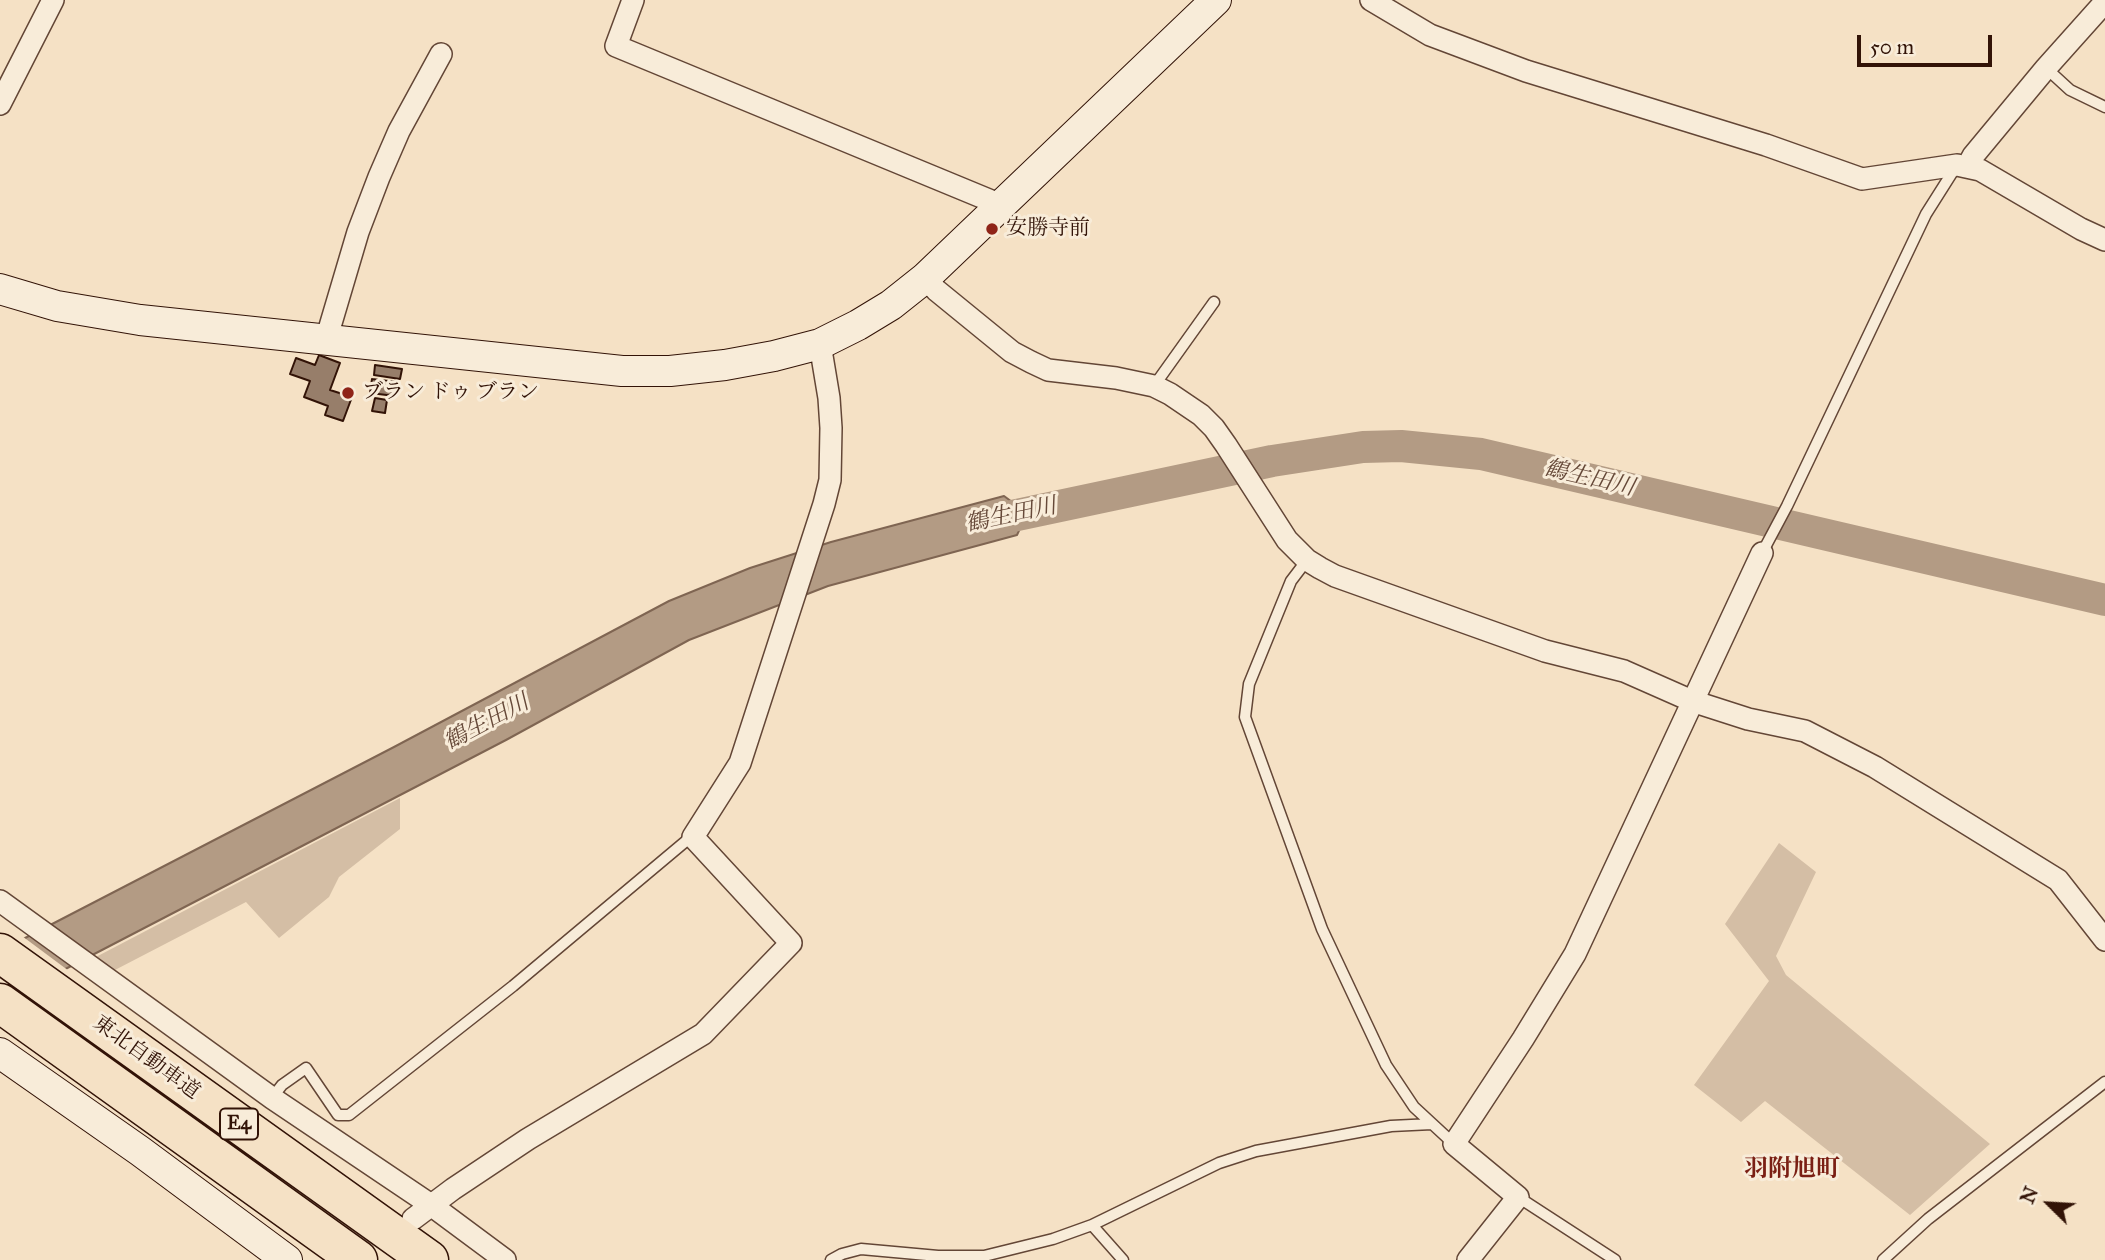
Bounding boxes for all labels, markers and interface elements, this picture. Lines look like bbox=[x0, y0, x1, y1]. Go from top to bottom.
scale bar bbox=[1860, 21, 1995, 65]
text: 50 m bbox=[1870, 34, 1914, 60]
place label: 安勝寺前 bbox=[1006, 216, 1090, 242]
marker: 安勝寺前 bbox=[984, 221, 1000, 237]
place label: ブラン ドゥ ブラン bbox=[362, 380, 539, 406]
marker: ブラン ドゥ ブラン bbox=[340, 385, 356, 401]
water label: 鶴生田川 bbox=[1541, 455, 1637, 503]
water label: 鶴生田川 bbox=[963, 493, 1059, 539]
water label: 鶴生田川 bbox=[440, 689, 534, 757]
street label: 東北自動車道 bbox=[88, 1011, 204, 1105]
road number: E4 bbox=[220, 1108, 258, 1140]
district label: 羽附旭町 bbox=[1744, 1156, 1840, 1184]
north arrow bbox=[2014, 1169, 2084, 1239]
text: N bbox=[2016, 1183, 2043, 1207]

